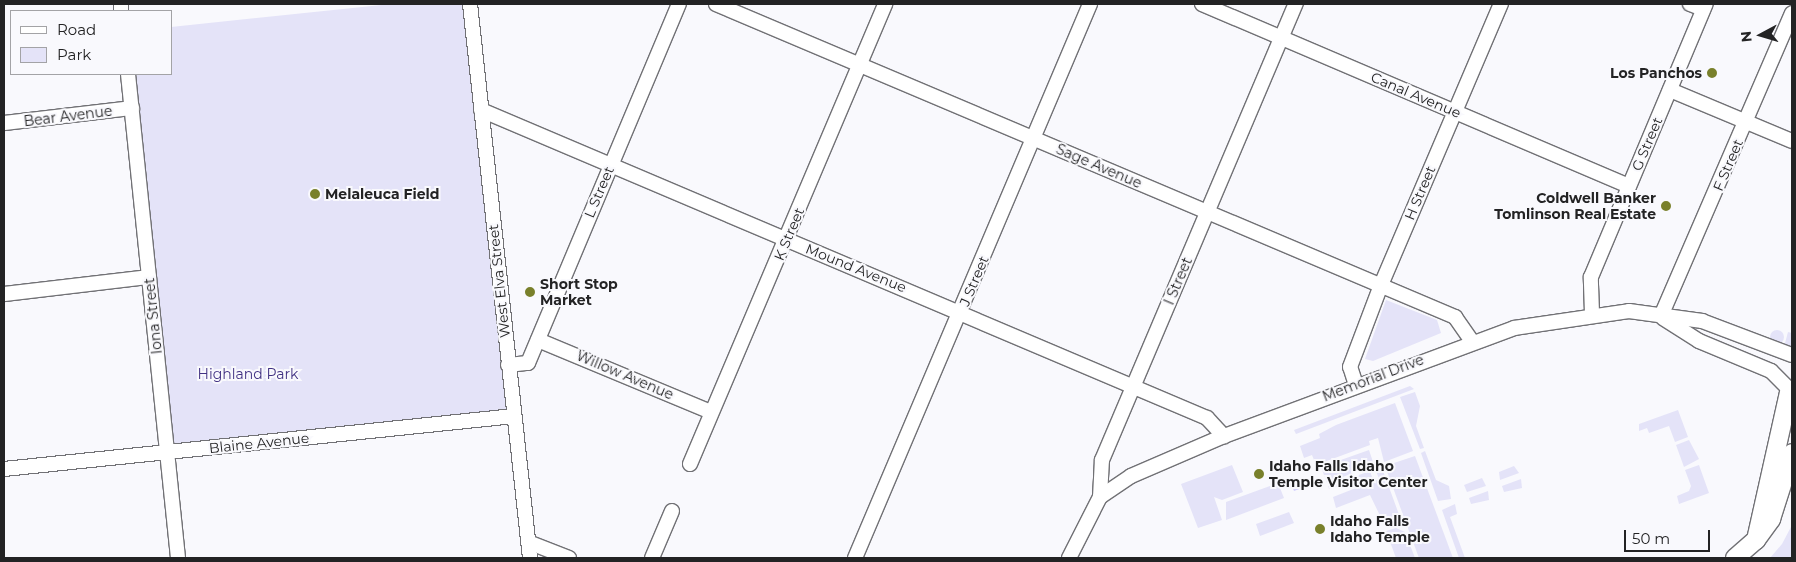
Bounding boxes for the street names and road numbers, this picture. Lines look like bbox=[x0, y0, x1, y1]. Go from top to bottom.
street label: Canal Avenue bbox=[1369, 68, 1463, 122]
street label: Bear Avenue bbox=[23, 102, 113, 130]
street label: G Street bbox=[1628, 115, 1666, 173]
street label: F Street bbox=[1710, 136, 1746, 194]
street label: Sage Avenue bbox=[1054, 140, 1144, 192]
street label: H Street bbox=[1401, 163, 1439, 223]
street label: L Street bbox=[581, 164, 617, 220]
street label: K Street bbox=[770, 205, 808, 263]
street label: West Elva Street bbox=[485, 223, 513, 339]
street label: Mound Avenue bbox=[803, 240, 909, 296]
street label: J Street bbox=[956, 253, 992, 309]
street label: I Street bbox=[1160, 255, 1196, 307]
street label: Iona Street bbox=[141, 277, 165, 355]
street label: Willow Avenue bbox=[574, 347, 676, 403]
street label: Memorial Drive bbox=[1320, 351, 1426, 405]
street label: Blaine Avenue bbox=[208, 429, 310, 457]

